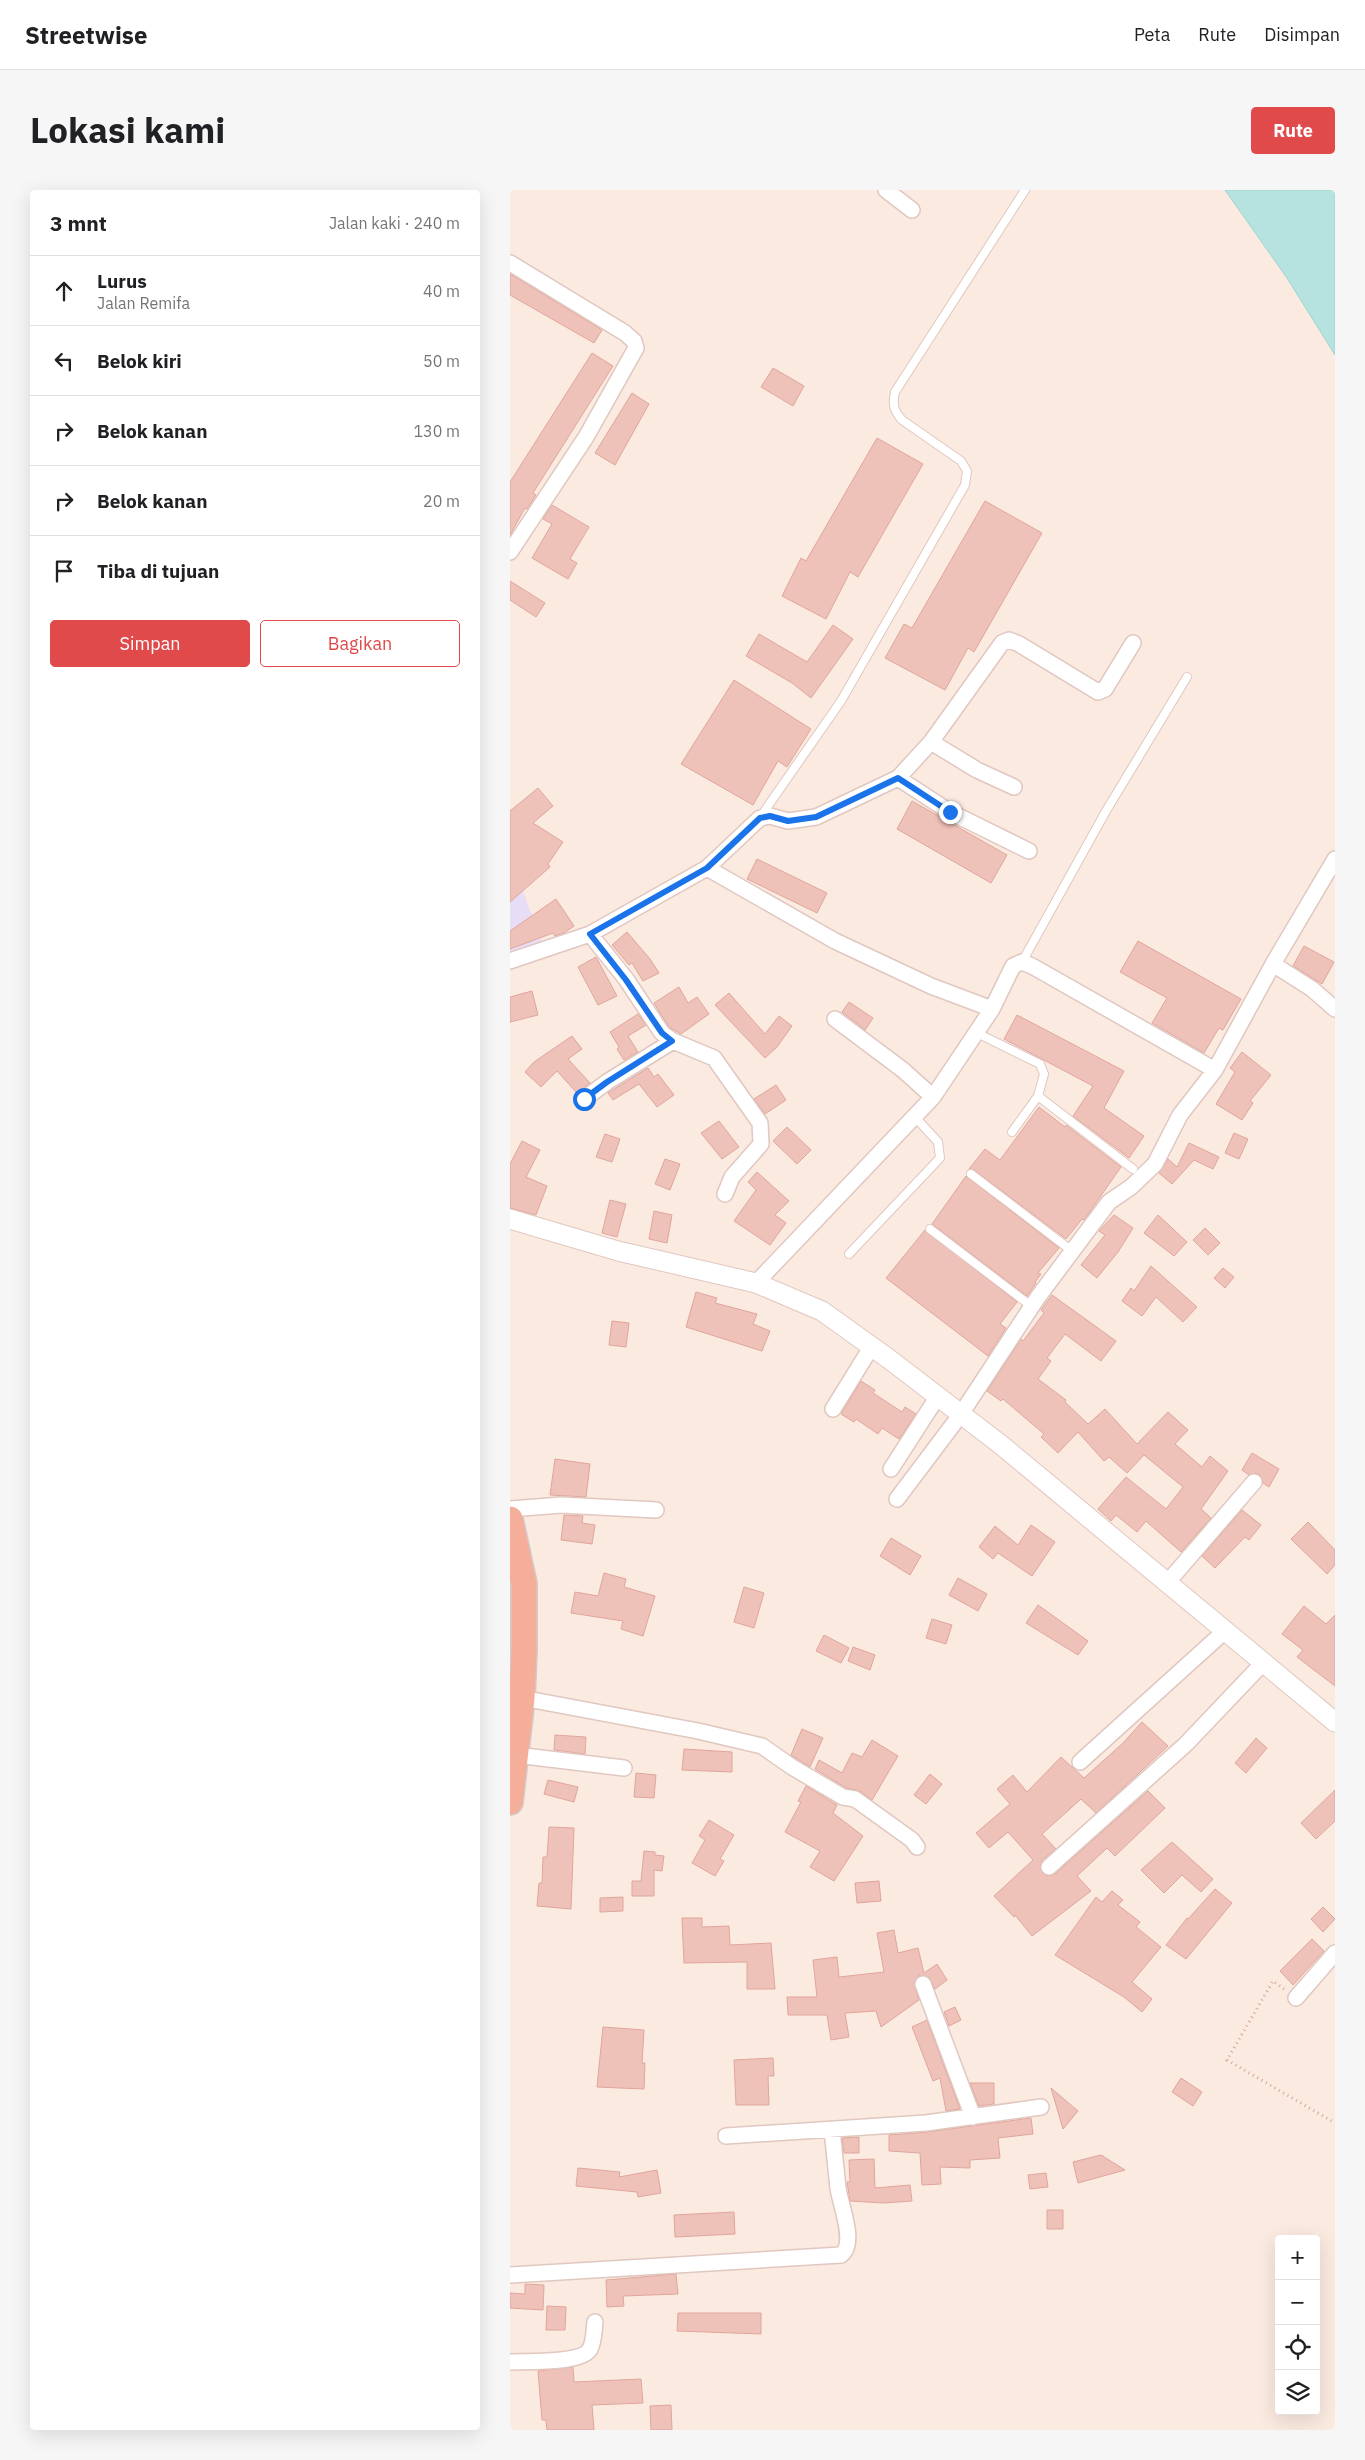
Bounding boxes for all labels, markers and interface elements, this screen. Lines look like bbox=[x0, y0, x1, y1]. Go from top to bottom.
text: Streetwise bbox=[25, 19, 147, 51]
text: Peta bbox=[1134, 23, 1170, 46]
text: Rute bbox=[1198, 23, 1236, 46]
text: Disimpan bbox=[1264, 23, 1340, 46]
text: Lokasi kami bbox=[30, 107, 225, 153]
button: Rute bbox=[1251, 107, 1335, 154]
text: 3 mnt bbox=[50, 209, 107, 237]
text: Jalan kaki · 240 m bbox=[329, 213, 460, 233]
text: Lurus bbox=[97, 269, 147, 293]
icon: ahead bbox=[50, 277, 78, 305]
text: 40 m bbox=[423, 281, 460, 301]
text: Jalan Remifa bbox=[97, 293, 190, 313]
icon: left bbox=[50, 347, 78, 375]
text: Belok kiri bbox=[97, 349, 182, 373]
text: 50 m bbox=[423, 351, 460, 371]
icon: right bbox=[50, 417, 78, 445]
text: Belok kanan bbox=[97, 419, 208, 443]
text: 130 m bbox=[413, 421, 460, 441]
icon: right bbox=[50, 487, 78, 515]
text: Belok kanan bbox=[97, 489, 208, 513]
text: 20 m bbox=[423, 491, 460, 511]
icon: arrive bbox=[50, 557, 78, 585]
text: Tiba di tujuan bbox=[97, 559, 219, 583]
button: Simpan bbox=[50, 620, 250, 667]
button: Bagikan bbox=[260, 620, 460, 667]
route end bbox=[939, 801, 962, 824]
route start bbox=[573, 1088, 596, 1111]
map controls bbox=[1275, 2235, 1320, 2415]
button: + bbox=[1275, 2235, 1320, 2280]
button: − bbox=[1275, 2280, 1320, 2325]
button: locate bbox=[1275, 2325, 1320, 2370]
button: layers bbox=[1275, 2370, 1320, 2415]

